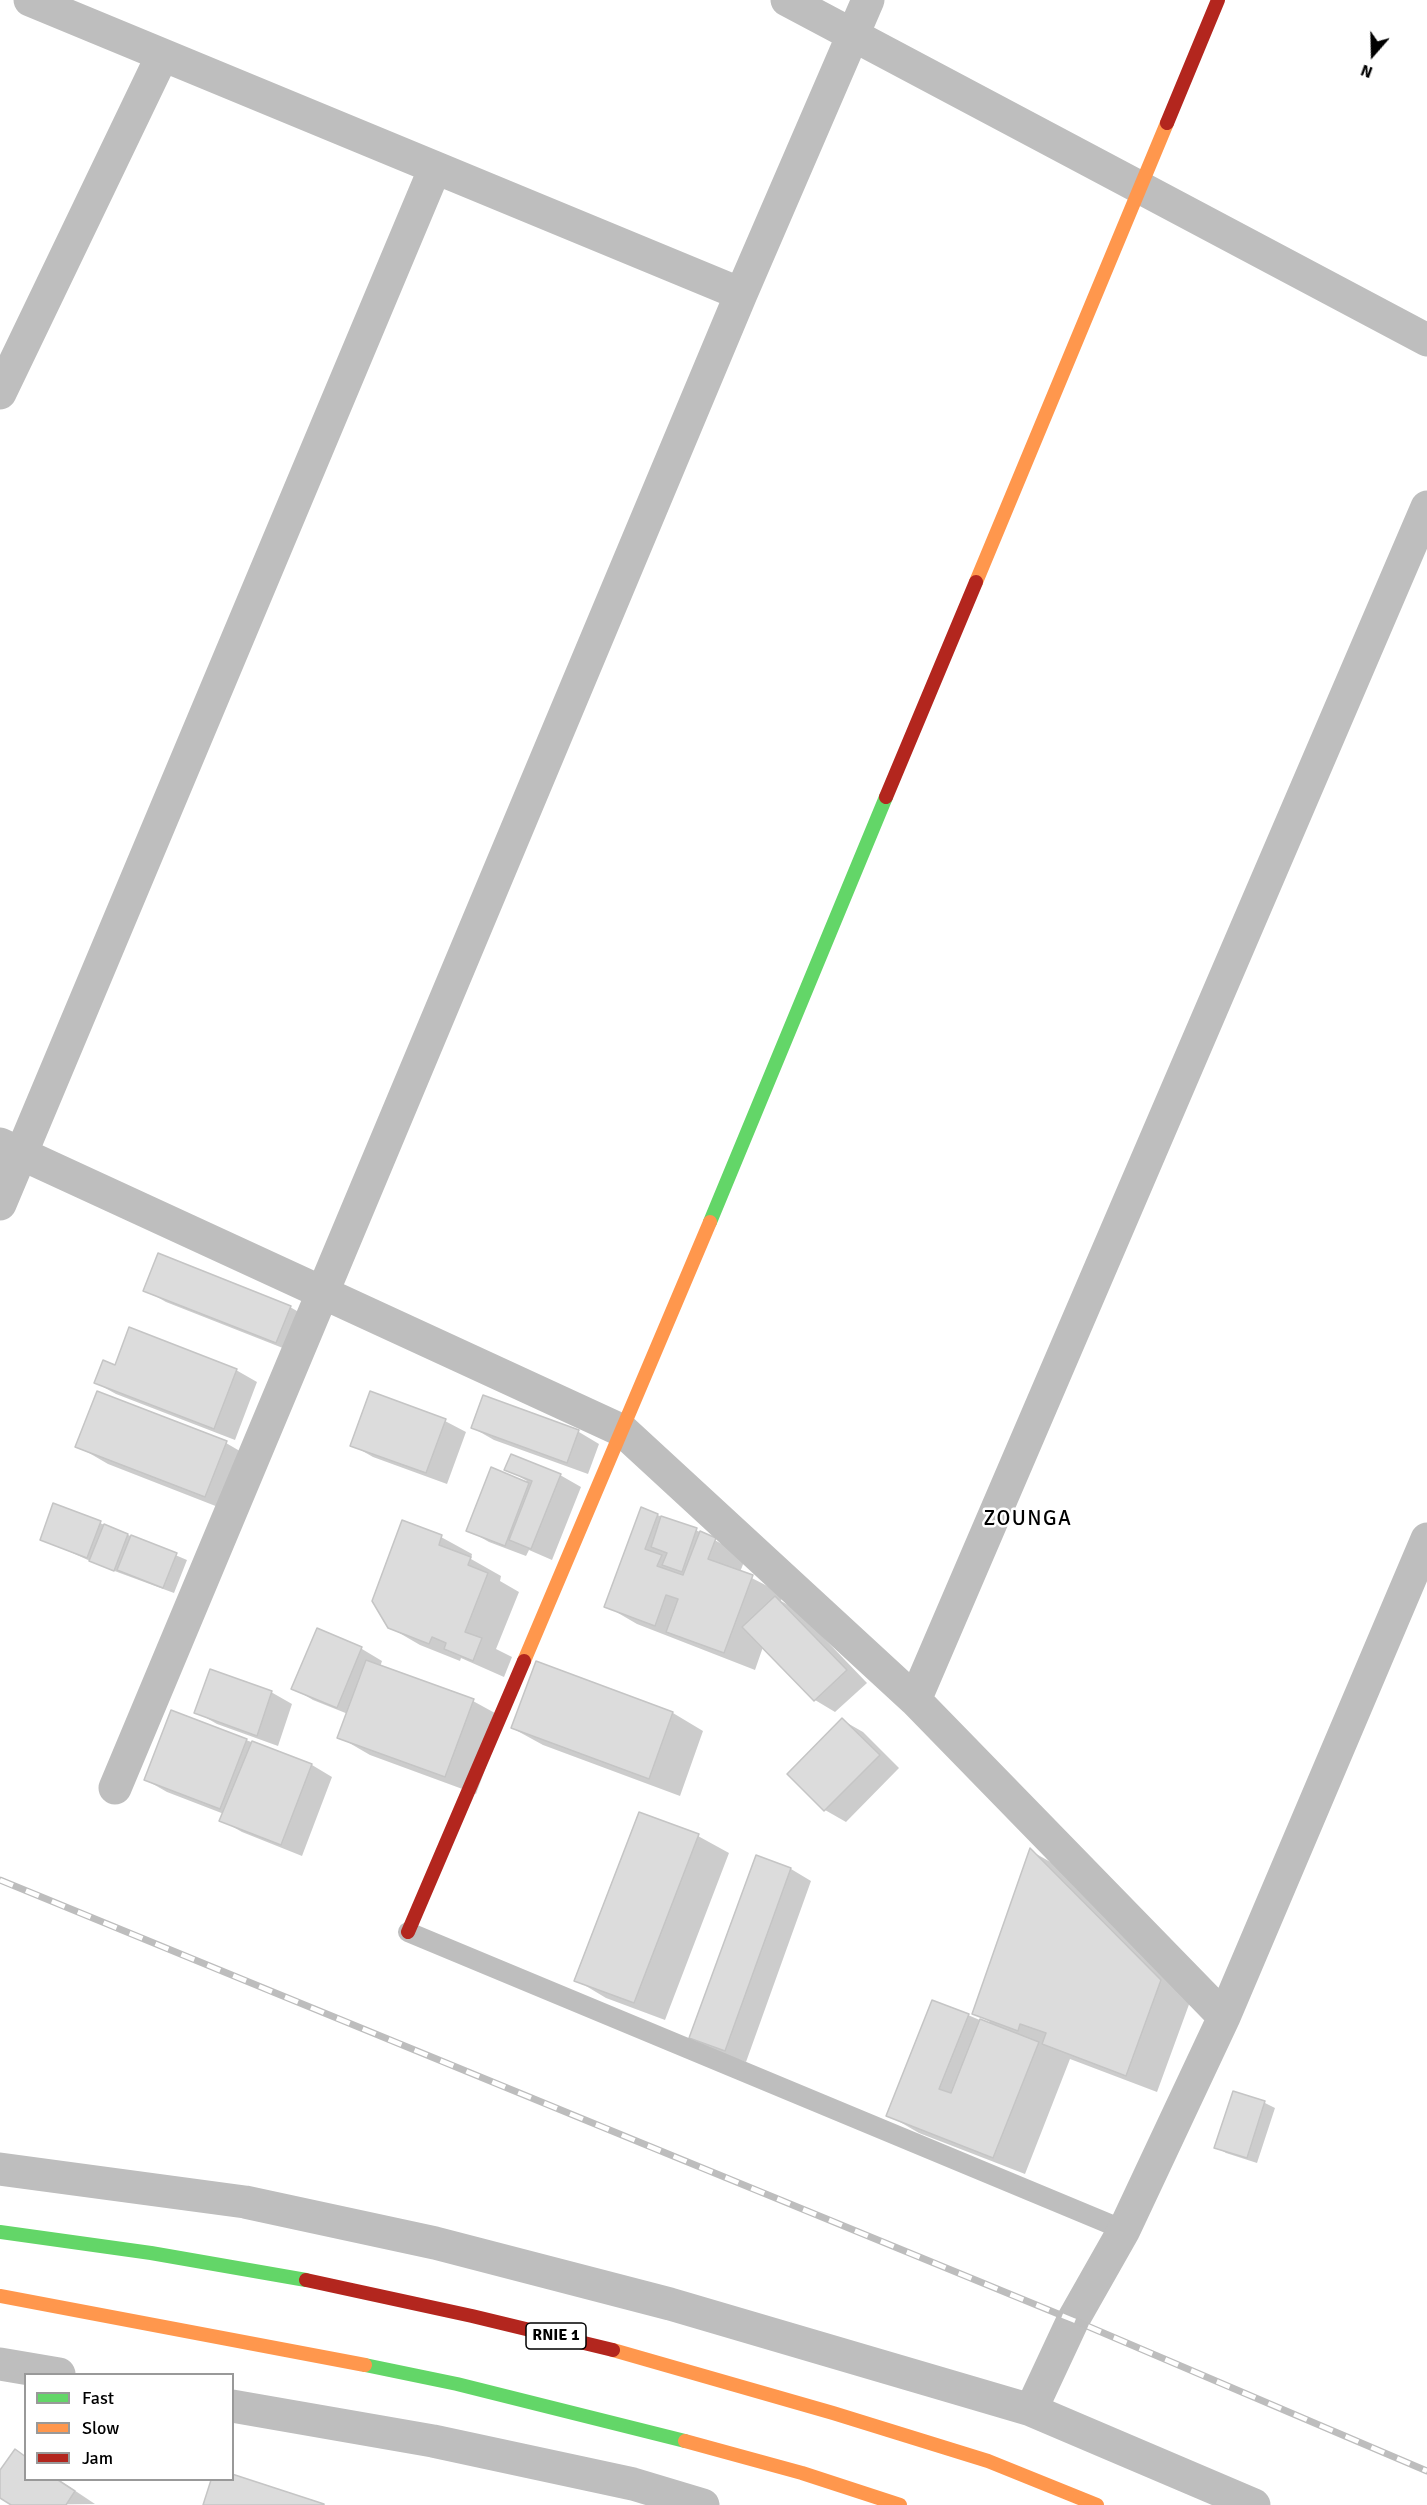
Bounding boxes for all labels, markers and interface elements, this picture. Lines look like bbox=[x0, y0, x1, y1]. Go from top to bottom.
north arrow bbox=[1343, 24, 1403, 84]
text: N bbox=[1358, 60, 1376, 82]
district label: ZOUNGA bbox=[984, 1506, 1072, 1532]
road number: RNIE 1 bbox=[526, 2323, 586, 2349]
legend bbox=[24, 2373, 234, 2481]
text: Fast bbox=[82, 2387, 114, 2409]
text: Slow bbox=[82, 2417, 119, 2439]
text: Jam bbox=[82, 2447, 113, 2469]

